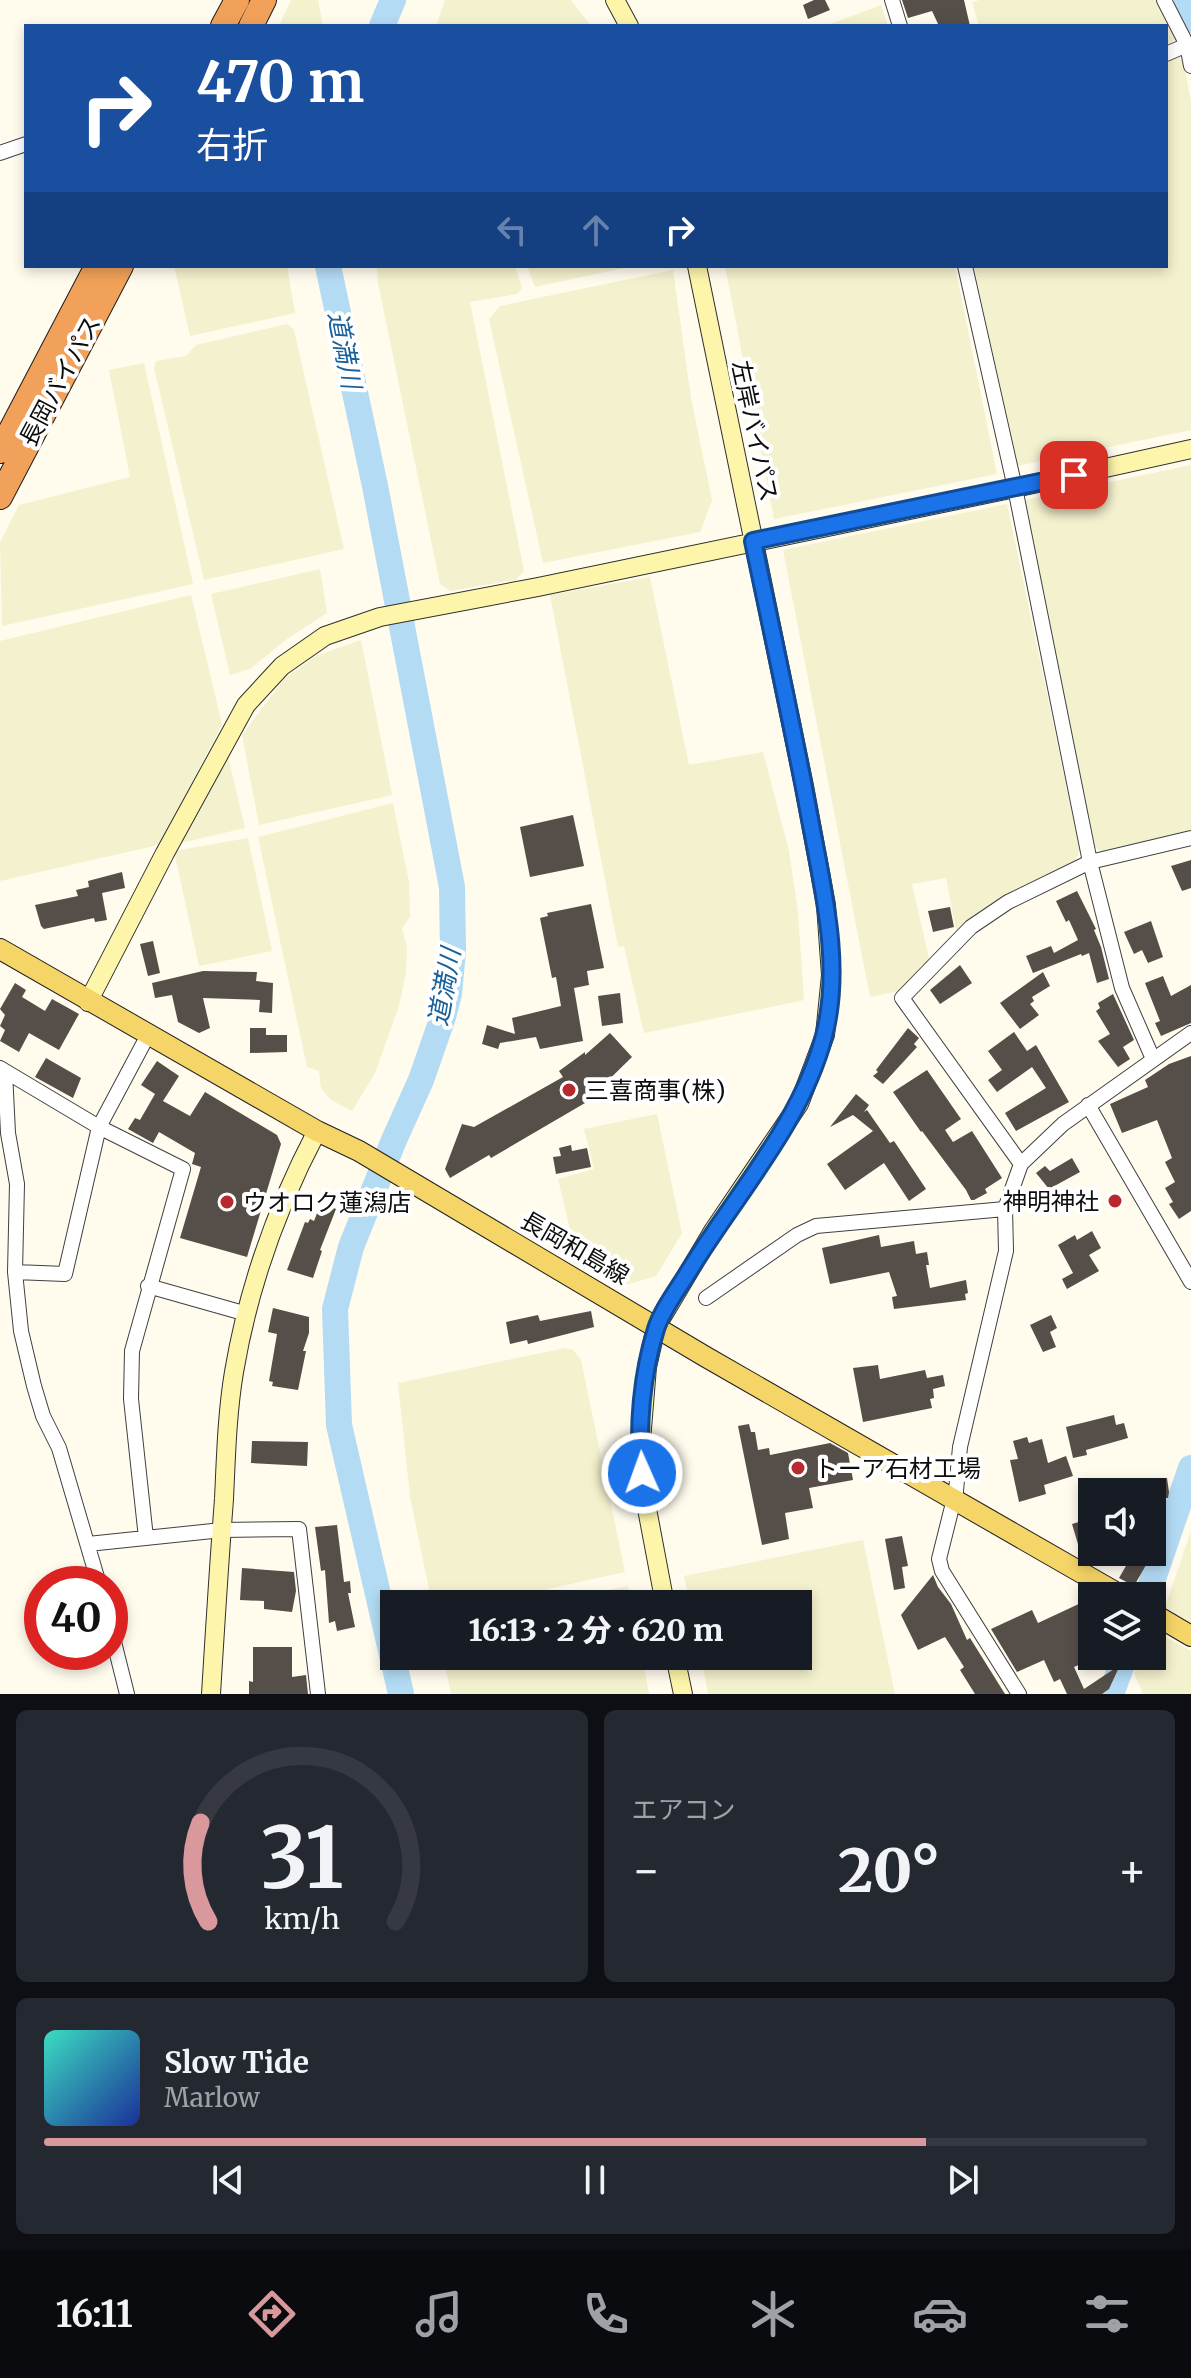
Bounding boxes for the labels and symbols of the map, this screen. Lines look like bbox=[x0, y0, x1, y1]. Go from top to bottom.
water label: 道満川 bbox=[321, 309, 369, 394]
street label: 長岡バイパス bbox=[13, 310, 107, 452]
street label: 左岸バイパス bbox=[725, 358, 785, 504]
pin bbox=[1040, 441, 1108, 509]
water label: 道満川 bbox=[421, 943, 468, 1028]
place label: 三喜商事(株) bbox=[585, 1075, 726, 1106]
marker: 三喜商事(株) bbox=[560, 1081, 578, 1099]
place label: 神明神社 bbox=[1003, 1186, 1099, 1217]
place label: ウオロク蓮潟店 bbox=[243, 1187, 411, 1218]
marker: 神明神社 bbox=[1106, 1192, 1124, 1210]
marker: ウオロク蓮潟店 bbox=[218, 1193, 236, 1211]
street label: 長岡和島線 bbox=[515, 1205, 635, 1291]
position arrow bbox=[600, 1431, 684, 1515]
place label: トーア石材工場 bbox=[814, 1453, 981, 1484]
marker: トーア石材工場 bbox=[789, 1459, 807, 1477]
speed limit sign: 40 bbox=[24, 1566, 128, 1670]

